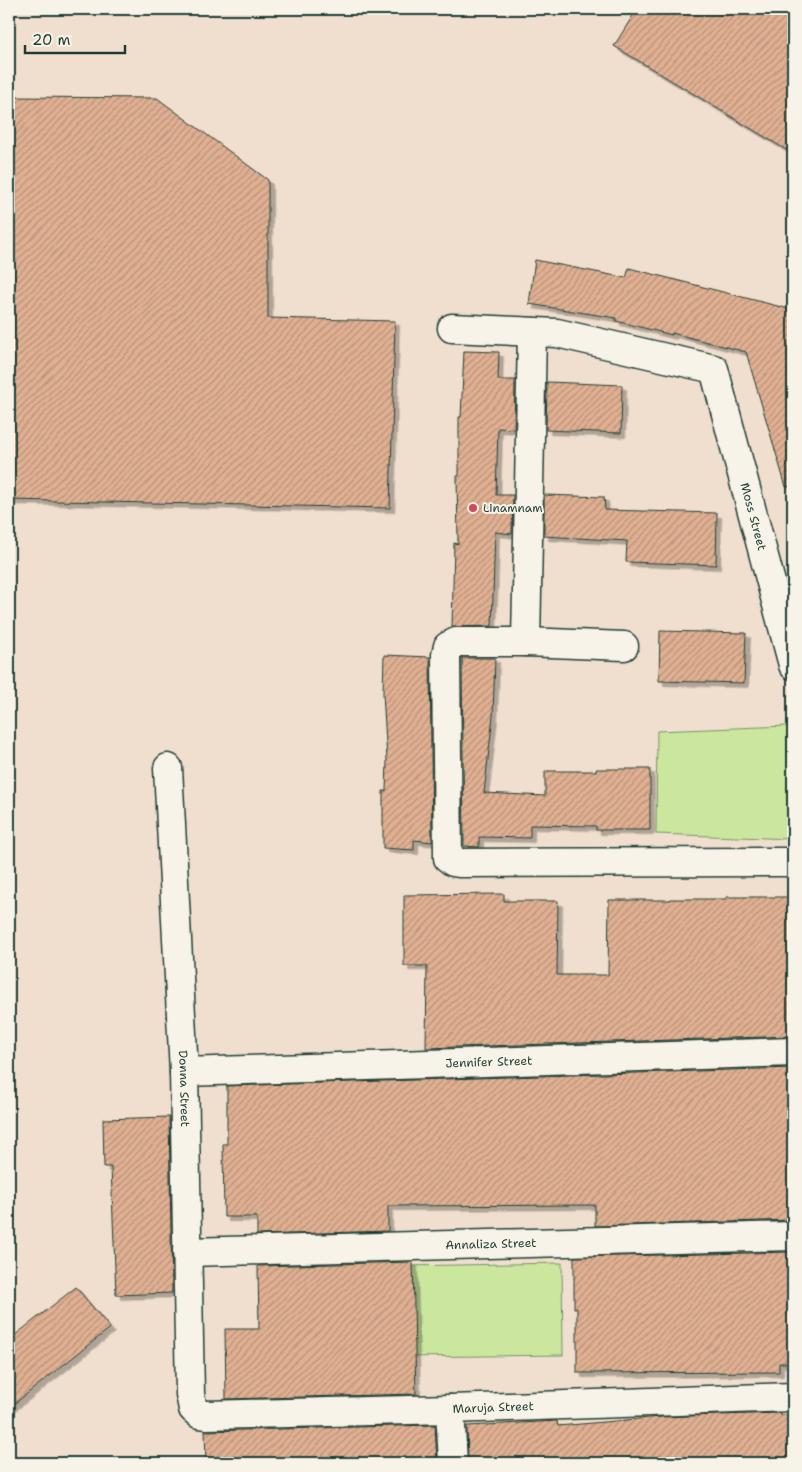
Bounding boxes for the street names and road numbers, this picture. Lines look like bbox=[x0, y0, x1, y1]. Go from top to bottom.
street label: Moss Street bbox=[737, 481, 770, 552]
street label: Donna Street bbox=[175, 1050, 193, 1127]
street label: Jennifer Street bbox=[445, 1053, 533, 1071]
street label: Annaliza Street bbox=[445, 1235, 537, 1253]
street label: Maruja Street bbox=[452, 1398, 534, 1417]

